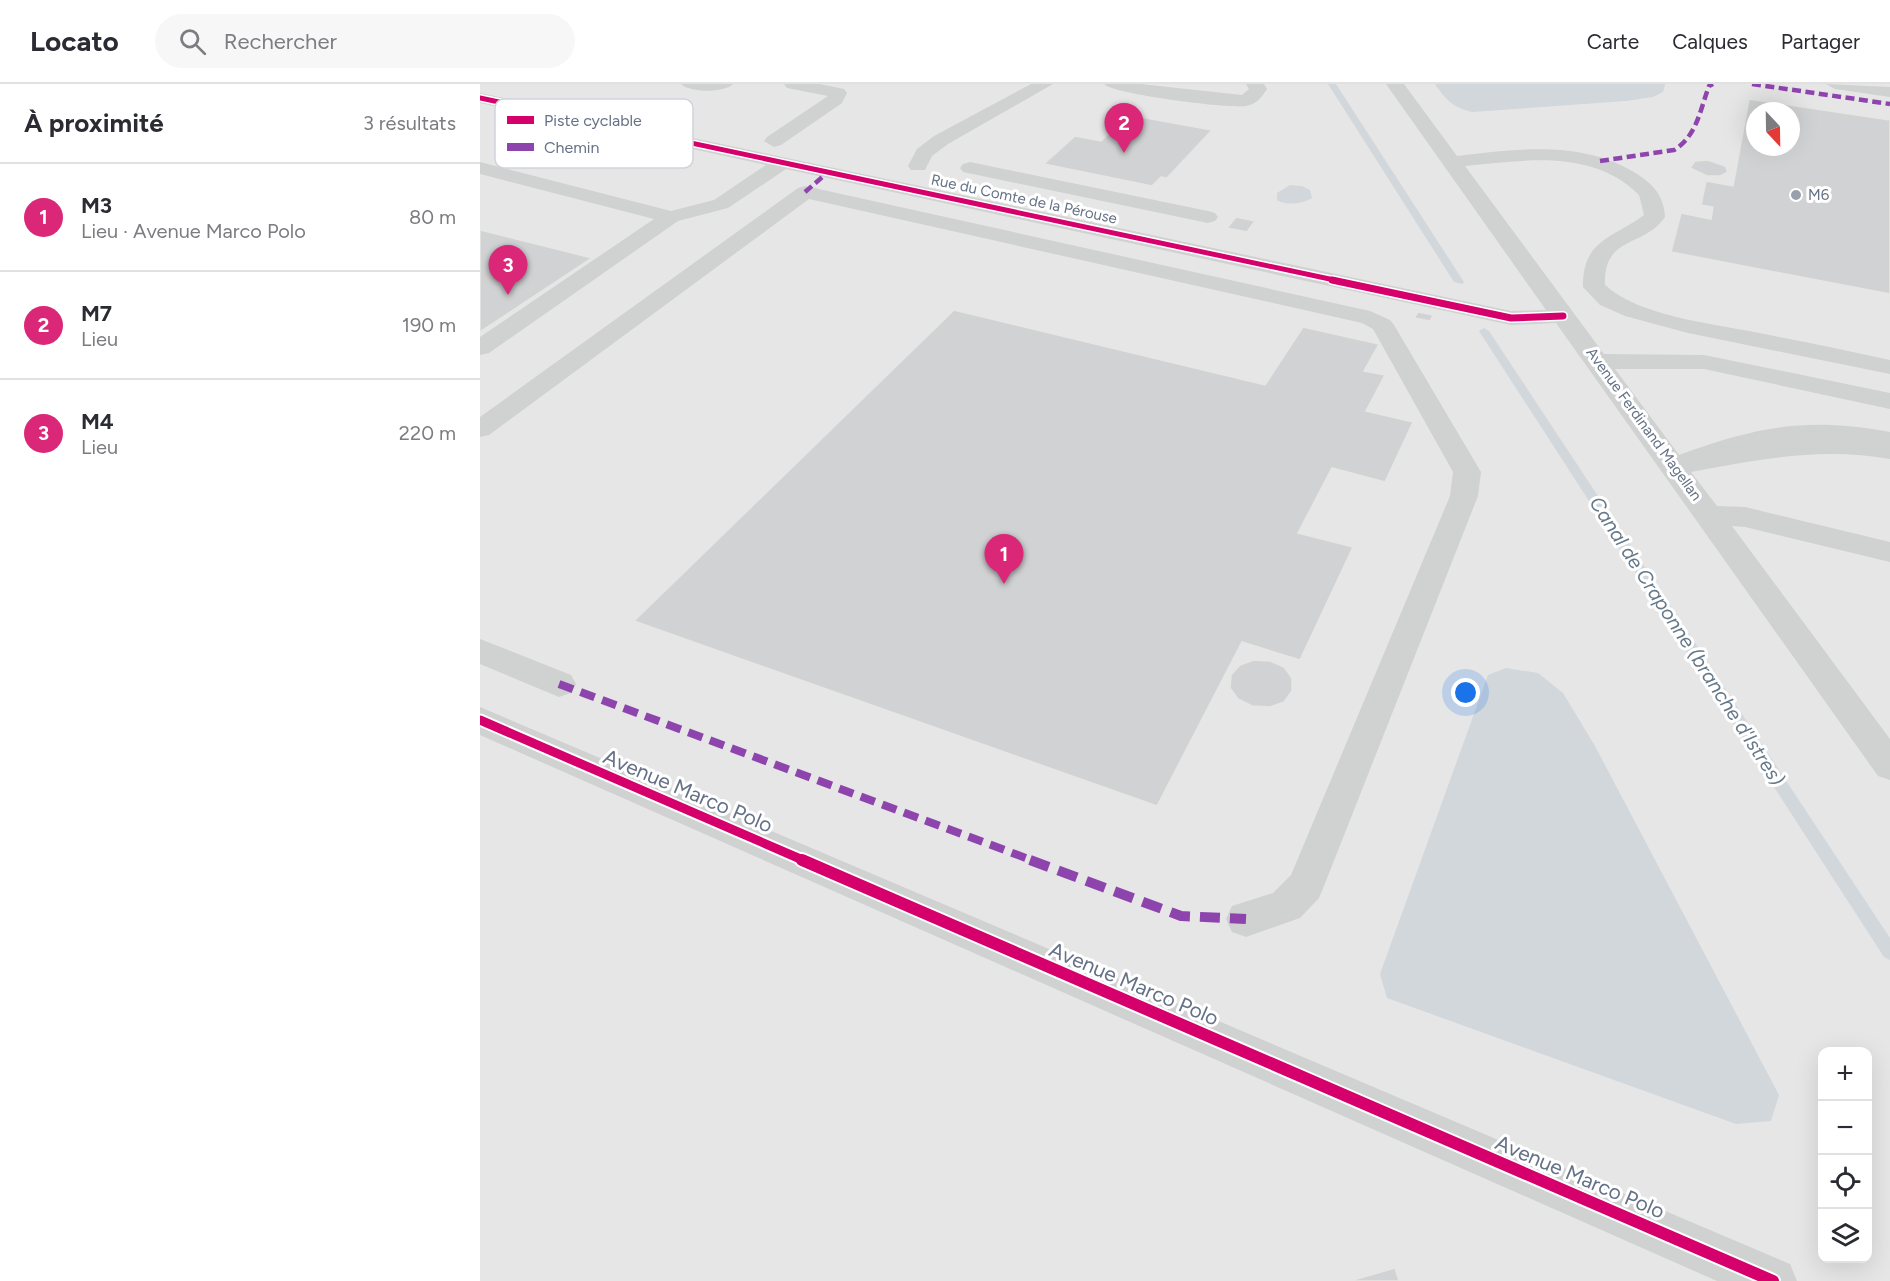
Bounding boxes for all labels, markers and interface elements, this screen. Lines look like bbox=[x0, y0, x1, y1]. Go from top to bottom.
search box bbox=[155, 14, 575, 68]
text: Locato bbox=[30, 24, 119, 58]
icon: search bbox=[176, 25, 209, 58]
text: Rechercher bbox=[224, 28, 337, 55]
text: Carte bbox=[1587, 29, 1639, 54]
text: Calques bbox=[1672, 29, 1748, 54]
text: Partager bbox=[1781, 29, 1860, 54]
legend bbox=[495, 99, 693, 168]
north arrow bbox=[1746, 102, 1800, 156]
pin: 2 bbox=[1104, 104, 1144, 153]
text: À proximité bbox=[24, 107, 164, 139]
text: 3 résultats bbox=[363, 111, 456, 135]
text: Piste cyclable bbox=[544, 111, 642, 130]
text: Chemin bbox=[544, 138, 600, 157]
street label: Rue du Comte de la Pérouse bbox=[929, 170, 1119, 228]
place label: M6 bbox=[1808, 186, 1830, 204]
marker: M6 bbox=[1789, 188, 1803, 202]
text: M3 bbox=[81, 192, 112, 219]
text: 1 bbox=[39, 205, 48, 229]
text: 80 m bbox=[409, 205, 456, 229]
text: Lieu · Avenue Marco Polo bbox=[81, 219, 306, 243]
pin: 3 bbox=[489, 246, 528, 295]
text: M7 bbox=[81, 300, 112, 327]
text: 2 bbox=[38, 313, 49, 337]
text: 190 m bbox=[402, 313, 456, 337]
text: Lieu bbox=[81, 327, 118, 351]
street label: Avenue Ferdinand Magellan bbox=[1582, 344, 1706, 504]
text: M4 bbox=[81, 408, 114, 435]
text: 3 bbox=[38, 421, 49, 445]
text: 220 m bbox=[399, 421, 456, 445]
text: Lieu bbox=[81, 435, 118, 459]
water label: Canal de Craponne (branche d'Istres) bbox=[1584, 492, 1790, 790]
pin: 1 bbox=[984, 534, 1024, 584]
your location bbox=[1451, 678, 1480, 707]
street label: Avenue Marco Polo bbox=[600, 744, 777, 837]
street label: Avenue Marco Polo bbox=[1046, 937, 1223, 1030]
map controls bbox=[1818, 1047, 1872, 1263]
button: + bbox=[1818, 1047, 1872, 1101]
button: − bbox=[1818, 1101, 1872, 1155]
street label: Avenue Marco Polo bbox=[1492, 1130, 1669, 1223]
button: locate bbox=[1818, 1155, 1872, 1209]
button: layers bbox=[1818, 1209, 1872, 1263]

